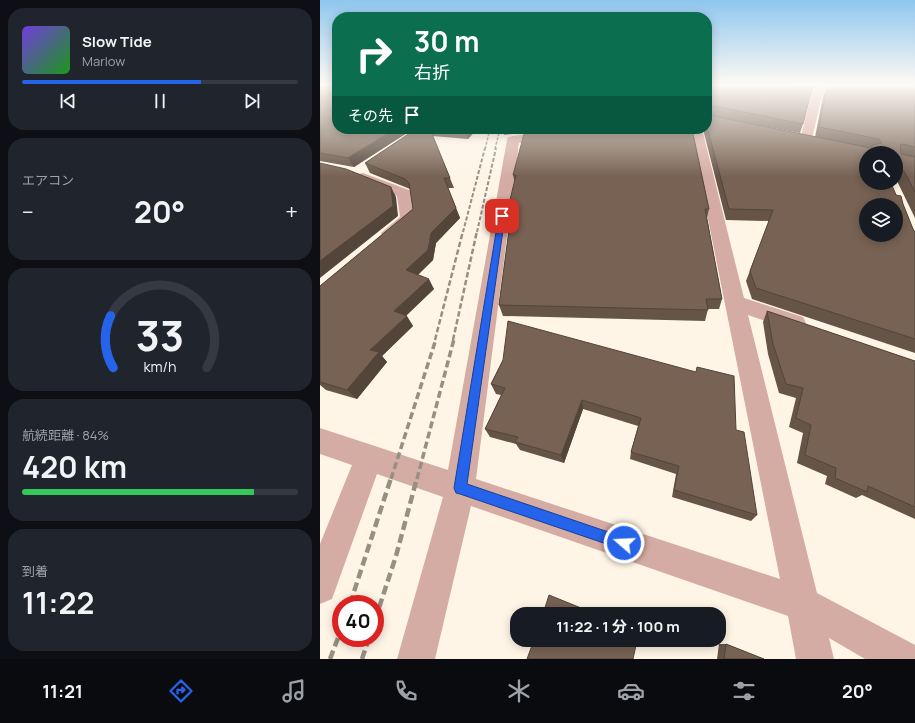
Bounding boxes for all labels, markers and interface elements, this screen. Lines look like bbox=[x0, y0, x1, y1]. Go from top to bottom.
text: 30 m bbox=[414, 22, 479, 60]
icon: right bbox=[348, 28, 400, 80]
text: Slow Tide bbox=[82, 31, 152, 52]
text: Marlow bbox=[82, 52, 125, 70]
text: 右折 bbox=[414, 60, 450, 84]
icon: previous bbox=[57, 90, 79, 112]
icon: pause bbox=[149, 90, 171, 112]
icon: next bbox=[241, 90, 263, 112]
icon: arrive bbox=[401, 104, 423, 126]
text: その先 bbox=[348, 105, 393, 126]
map controls bbox=[859, 146, 903, 242]
button: search bbox=[859, 146, 903, 190]
text: エアコン bbox=[22, 171, 74, 189]
text: 20° bbox=[134, 191, 185, 232]
text: − bbox=[22, 197, 34, 227]
text: + bbox=[285, 197, 298, 227]
button: layers bbox=[859, 198, 903, 242]
pin bbox=[485, 199, 519, 233]
icon: arrive bbox=[491, 205, 513, 227]
text: 33 bbox=[136, 306, 184, 362]
text: km/h bbox=[143, 356, 177, 375]
text: 航続距離 · 84% bbox=[22, 426, 109, 444]
text: 420 km bbox=[22, 446, 127, 487]
position arrow bbox=[603, 522, 645, 564]
text: 到着 bbox=[22, 562, 48, 580]
text: 11:22 bbox=[22, 582, 94, 623]
speed limit sign: 40 bbox=[332, 595, 384, 647]
text: 11:22 · 1 分 · 100 m bbox=[556, 616, 680, 637]
icon: directions bbox=[167, 677, 195, 705]
icon: music bbox=[280, 677, 308, 705]
icon: phone bbox=[392, 677, 420, 705]
icon: climate bbox=[505, 677, 533, 705]
icon: car bbox=[617, 677, 645, 705]
icon: filters bbox=[730, 677, 758, 705]
text: 11:21 bbox=[42, 679, 83, 703]
text: 20° bbox=[842, 679, 873, 703]

